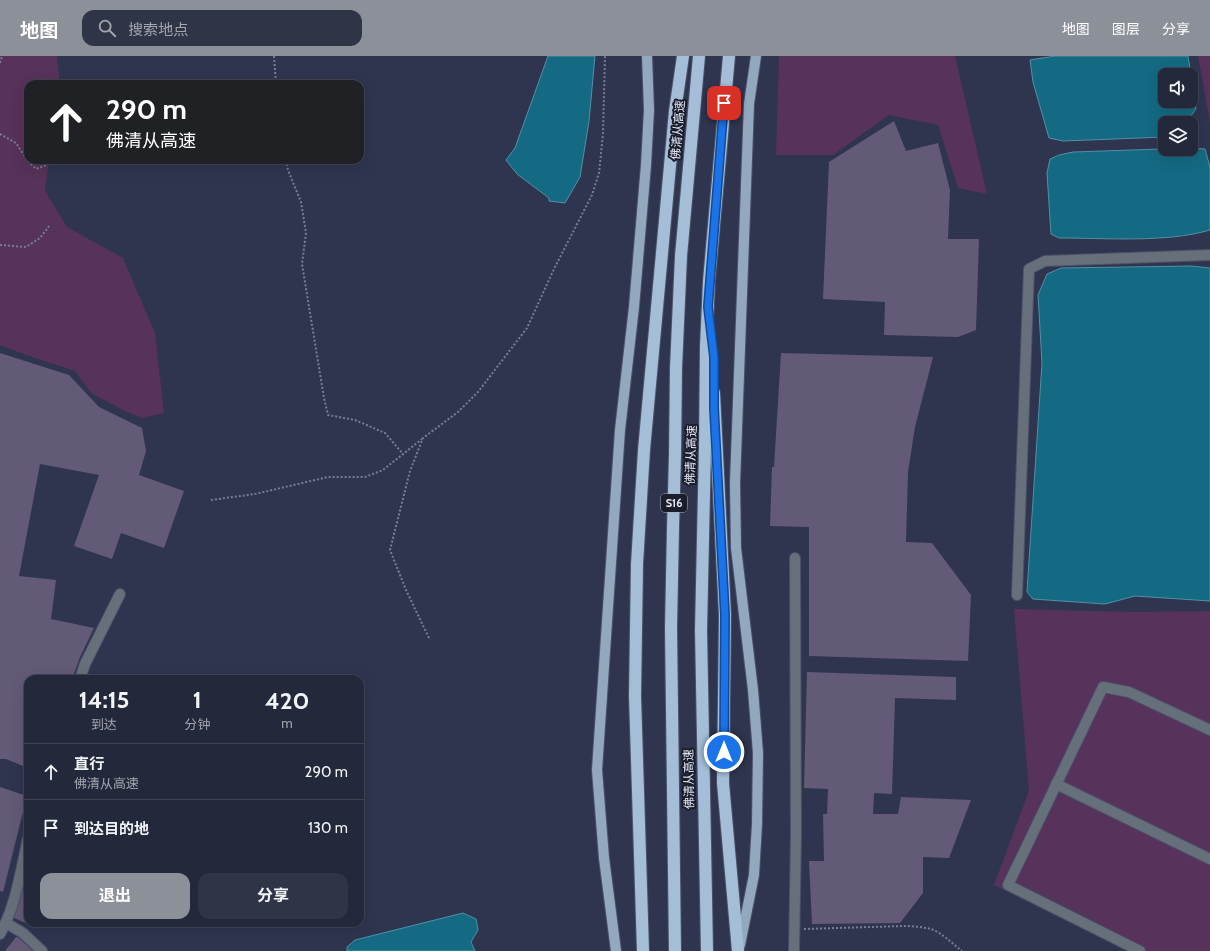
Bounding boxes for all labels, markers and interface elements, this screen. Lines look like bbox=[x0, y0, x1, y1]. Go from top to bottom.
search box bbox=[82, 10, 362, 46]
icon: search bbox=[96, 17, 118, 39]
text: 地图 bbox=[20, 19, 58, 42]
text: 地图 bbox=[1062, 20, 1090, 38]
text: 图层 bbox=[1112, 20, 1140, 38]
text: 分享 bbox=[1162, 20, 1190, 38]
text: 搜索地点 bbox=[128, 21, 188, 39]
map controls bbox=[1158, 68, 1198, 156]
button: sound bbox=[1158, 68, 1198, 108]
pin bbox=[707, 86, 741, 120]
text: 290 m bbox=[106, 92, 187, 126]
icon: arrive bbox=[713, 92, 735, 114]
icon: ahead bbox=[40, 96, 92, 148]
street label: 佛清从高速 bbox=[667, 99, 688, 161]
button: layers bbox=[1158, 116, 1198, 156]
text: 佛清从高速 bbox=[106, 130, 196, 152]
street label: 佛清从高速 bbox=[682, 425, 699, 485]
road number: S16 bbox=[661, 494, 687, 512]
text: 14:15 bbox=[79, 685, 129, 714]
text: 1 bbox=[193, 685, 202, 714]
text: 420 bbox=[265, 686, 309, 715]
text: m bbox=[281, 715, 293, 731]
text: 到达 bbox=[91, 716, 117, 732]
text: 分钟 bbox=[184, 716, 210, 732]
position arrow bbox=[703, 731, 745, 773]
street label: 佛清从高速 bbox=[680, 749, 697, 809]
text: 直行 bbox=[74, 755, 104, 773]
icon: ahead bbox=[40, 761, 62, 783]
text: 290 m bbox=[305, 763, 348, 781]
text: 佛清从高速 bbox=[74, 775, 139, 791]
icon: arrive bbox=[40, 817, 62, 839]
text: 130 m bbox=[308, 819, 348, 837]
text: 到达目的地 bbox=[74, 820, 149, 838]
button: 退出 bbox=[40, 873, 190, 919]
button: 分享 bbox=[198, 873, 348, 919]

